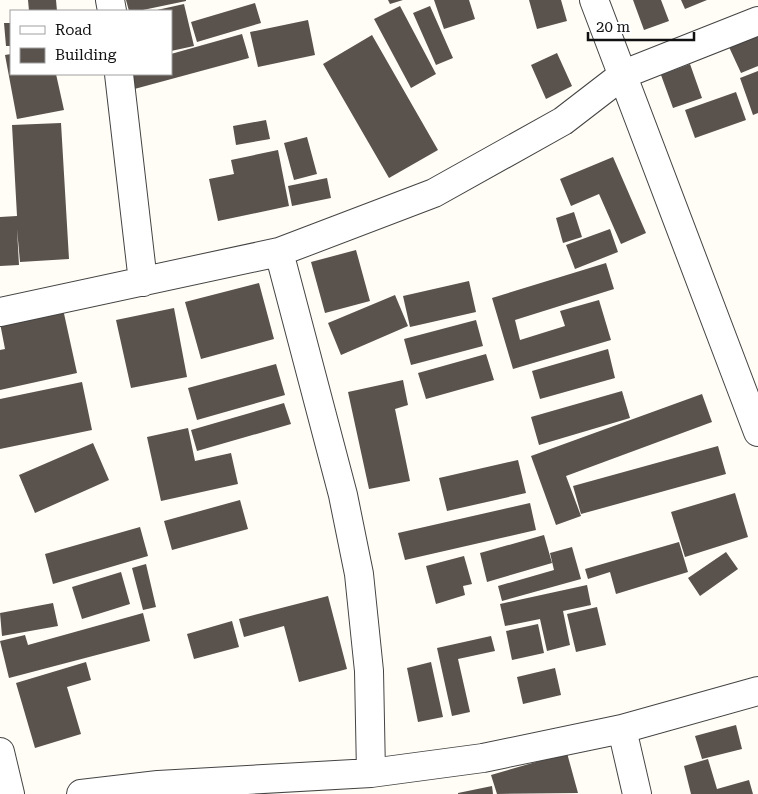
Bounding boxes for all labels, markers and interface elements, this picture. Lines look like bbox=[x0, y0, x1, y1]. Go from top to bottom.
legend bbox=[10, 10, 172, 75]
scale bar bbox=[588, 10, 694, 42]
text: 20 m bbox=[596, 18, 631, 36]
text: Road bbox=[55, 21, 92, 39]
text: Building bbox=[55, 46, 117, 64]

